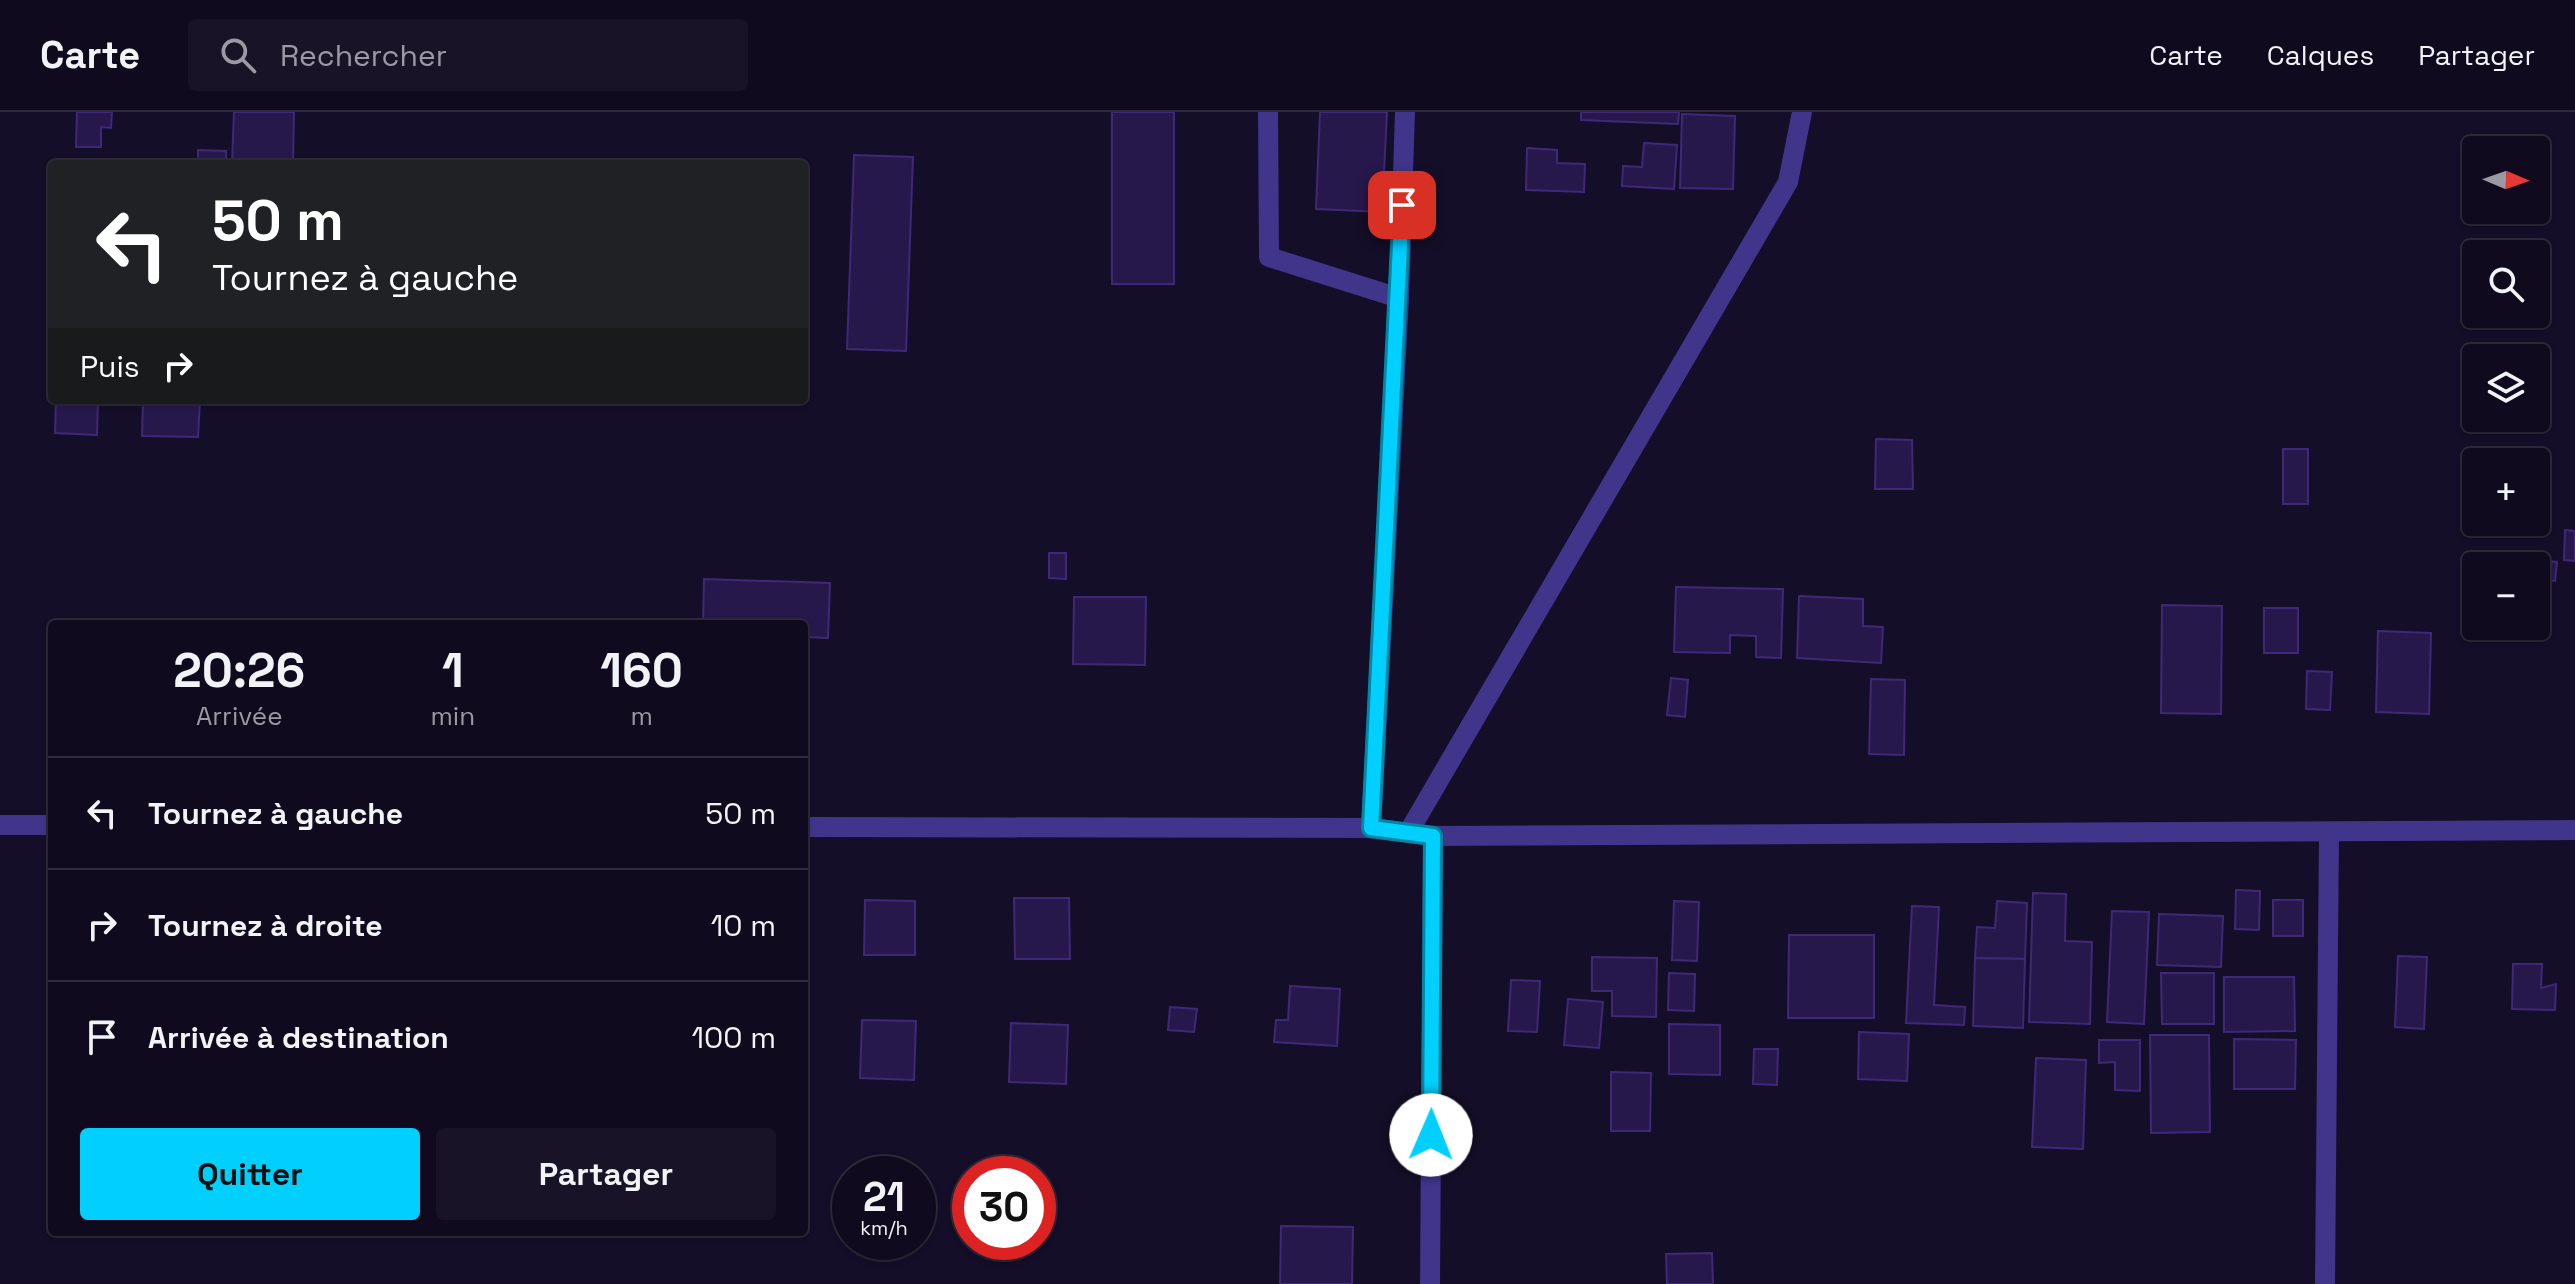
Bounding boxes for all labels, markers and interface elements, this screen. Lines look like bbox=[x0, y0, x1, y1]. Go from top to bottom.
search box bbox=[188, 19, 748, 91]
text: Carte bbox=[40, 31, 140, 79]
icon: search bbox=[216, 33, 260, 77]
text: Rechercher bbox=[280, 36, 447, 75]
text: Carte bbox=[2149, 37, 2223, 73]
text: Calques bbox=[2267, 37, 2374, 73]
text: Partager bbox=[2418, 37, 2535, 73]
north arrow bbox=[2462, 136, 2550, 224]
map controls bbox=[2462, 136, 2550, 640]
pin bbox=[1368, 171, 1436, 239]
icon: arrive bbox=[1380, 183, 1424, 227]
text: 50 m bbox=[212, 185, 344, 256]
icon: left bbox=[80, 192, 184, 296]
button: search bbox=[2462, 240, 2550, 328]
text: Tournez à gauche bbox=[212, 255, 518, 301]
icon: right bbox=[156, 344, 200, 388]
button: layers bbox=[2462, 344, 2550, 432]
text: Puis bbox=[80, 347, 140, 386]
button: + bbox=[2462, 448, 2550, 536]
button: − bbox=[2462, 552, 2550, 640]
text: 20:26 bbox=[173, 640, 305, 701]
text: 1 bbox=[442, 640, 464, 701]
text: 160 bbox=[600, 640, 683, 701]
text: Arrivée bbox=[196, 699, 283, 733]
text: min bbox=[430, 699, 475, 733]
text: m bbox=[630, 699, 653, 733]
icon: left bbox=[80, 791, 124, 835]
text: Tournez à gauche bbox=[148, 794, 403, 833]
text: 50 m bbox=[705, 794, 776, 833]
icon: right bbox=[80, 903, 124, 947]
text: Tournez à droite bbox=[148, 906, 382, 945]
text: 10 m bbox=[711, 906, 776, 945]
icon: arrive bbox=[80, 1015, 124, 1059]
text: Arrivée à destination bbox=[148, 1018, 449, 1057]
text: 100 m bbox=[691, 1018, 776, 1057]
position arrow bbox=[1389, 1093, 1473, 1177]
button: Quitter bbox=[80, 1128, 420, 1220]
button: Partager bbox=[436, 1128, 776, 1220]
speed limit sign: 30 bbox=[952, 1156, 1056, 1260]
text: 21 bbox=[863, 1172, 905, 1223]
text: km/h bbox=[860, 1215, 908, 1241]

